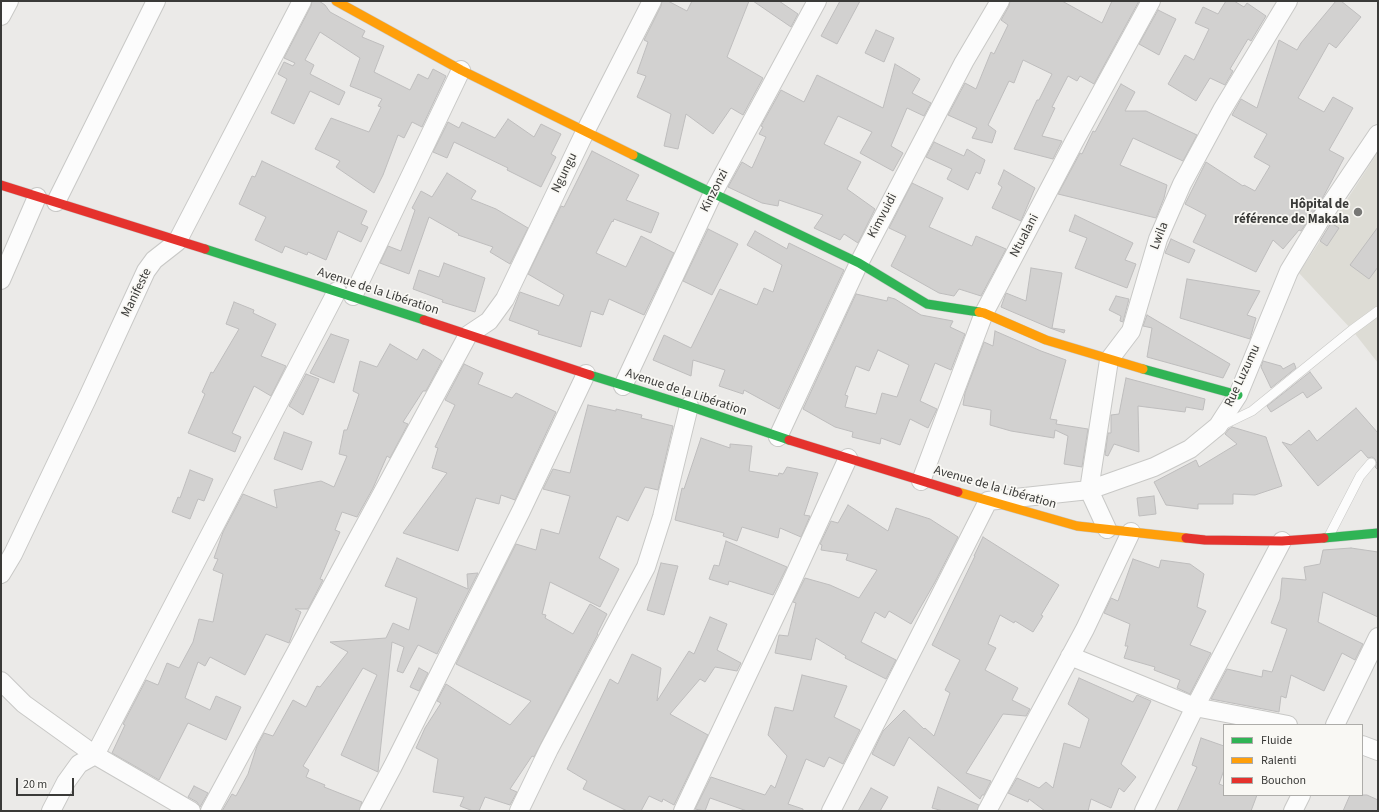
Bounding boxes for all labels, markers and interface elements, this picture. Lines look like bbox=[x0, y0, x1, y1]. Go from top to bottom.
street label: Ngungu bbox=[549, 150, 581, 196]
street label: Kinzonzi bbox=[698, 167, 732, 215]
street label: Kimvuidi bbox=[865, 191, 901, 241]
place label: Hôpital de référence de Makala bbox=[1234, 197, 1349, 228]
marker: Hôpital de référence de Makala bbox=[1352, 206, 1364, 218]
street label: Ntualani bbox=[1007, 212, 1043, 260]
street label: Lwila bbox=[1148, 220, 1172, 252]
street label: Avenue de la Libération bbox=[315, 265, 441, 319]
street label: Manifeste bbox=[119, 266, 155, 320]
street label: Rue Luzumu bbox=[1222, 342, 1264, 410]
street label: Avenue de la Libération bbox=[623, 366, 749, 420]
street label: Avenue de la Libération bbox=[932, 463, 1058, 513]
legend bbox=[1223, 724, 1363, 796]
text: Fluide bbox=[1261, 732, 1292, 749]
text: Ralenti bbox=[1261, 752, 1296, 769]
scale bar bbox=[18, 770, 76, 796]
text: Bouchon bbox=[1261, 772, 1306, 789]
text: 20 m bbox=[23, 776, 47, 793]

